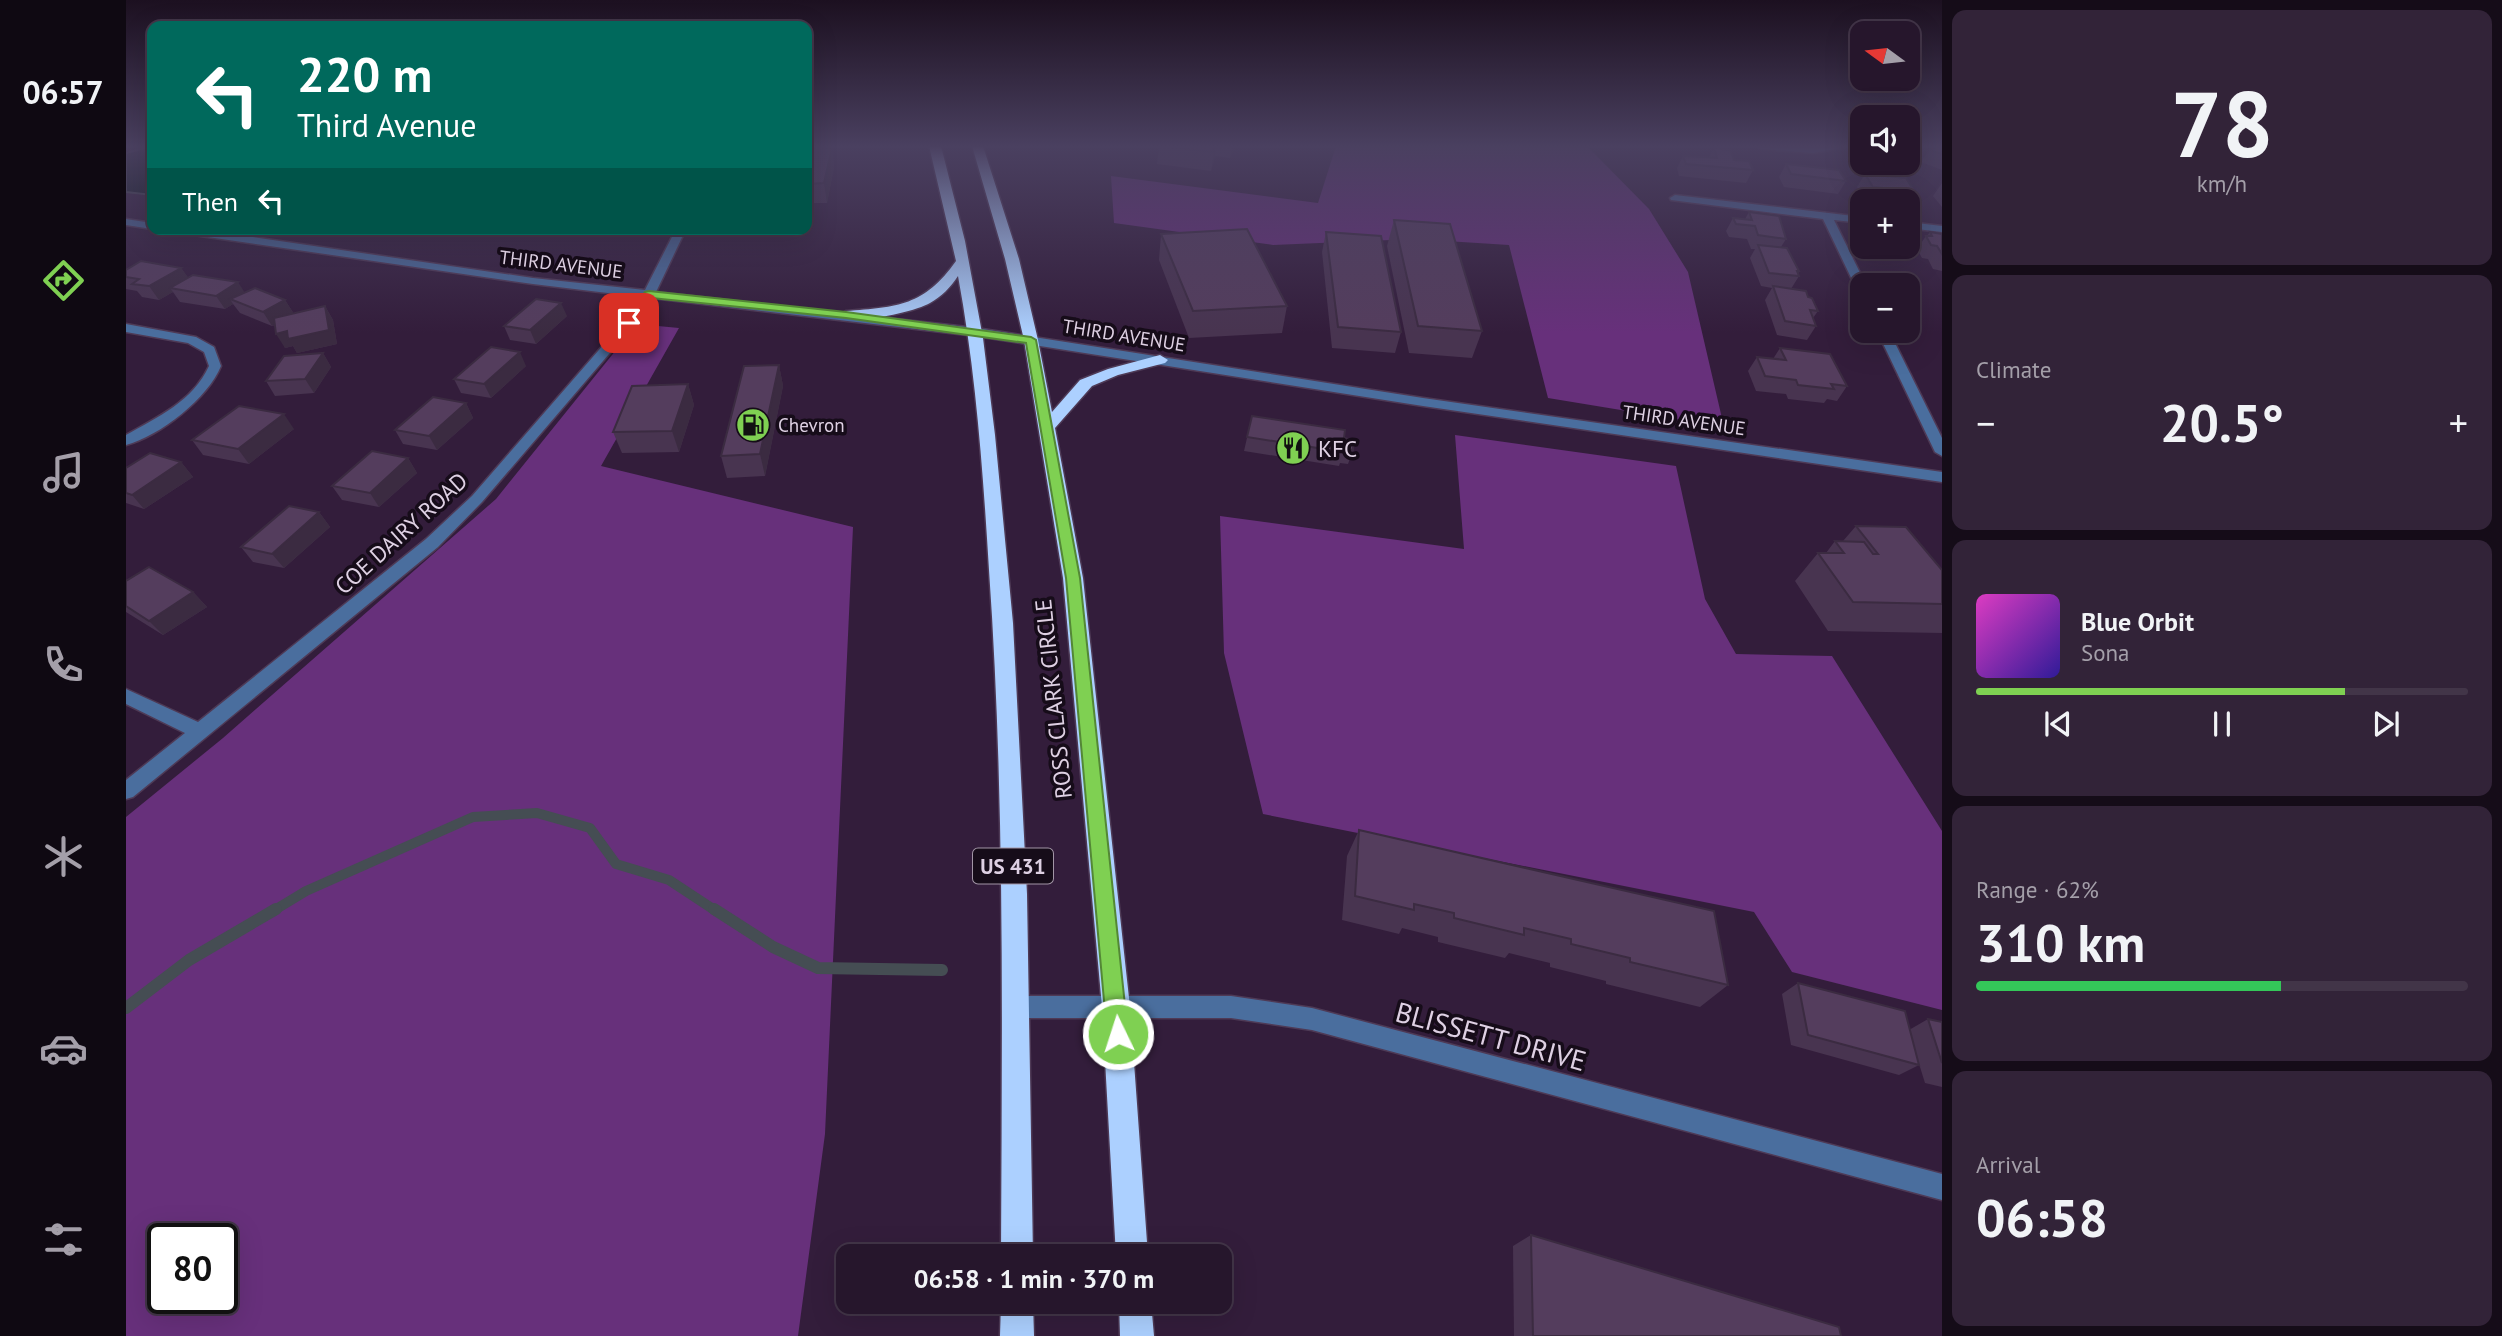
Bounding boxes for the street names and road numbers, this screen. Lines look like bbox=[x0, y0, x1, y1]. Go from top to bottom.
street label: THIRD AVENUE bbox=[498, 245, 624, 283]
street label: THIRD AVENUE bbox=[1061, 313, 1187, 357]
street label: THIRD AVENUE bbox=[1621, 400, 1747, 440]
street label: COE DAIRY ROAD bbox=[329, 466, 473, 600]
street label: ROSS CLARK CIRCLE bbox=[1028, 598, 1078, 800]
road number: US 431 bbox=[973, 848, 1053, 884]
street label: BLISSETT DRIVE bbox=[1392, 993, 1590, 1079]

